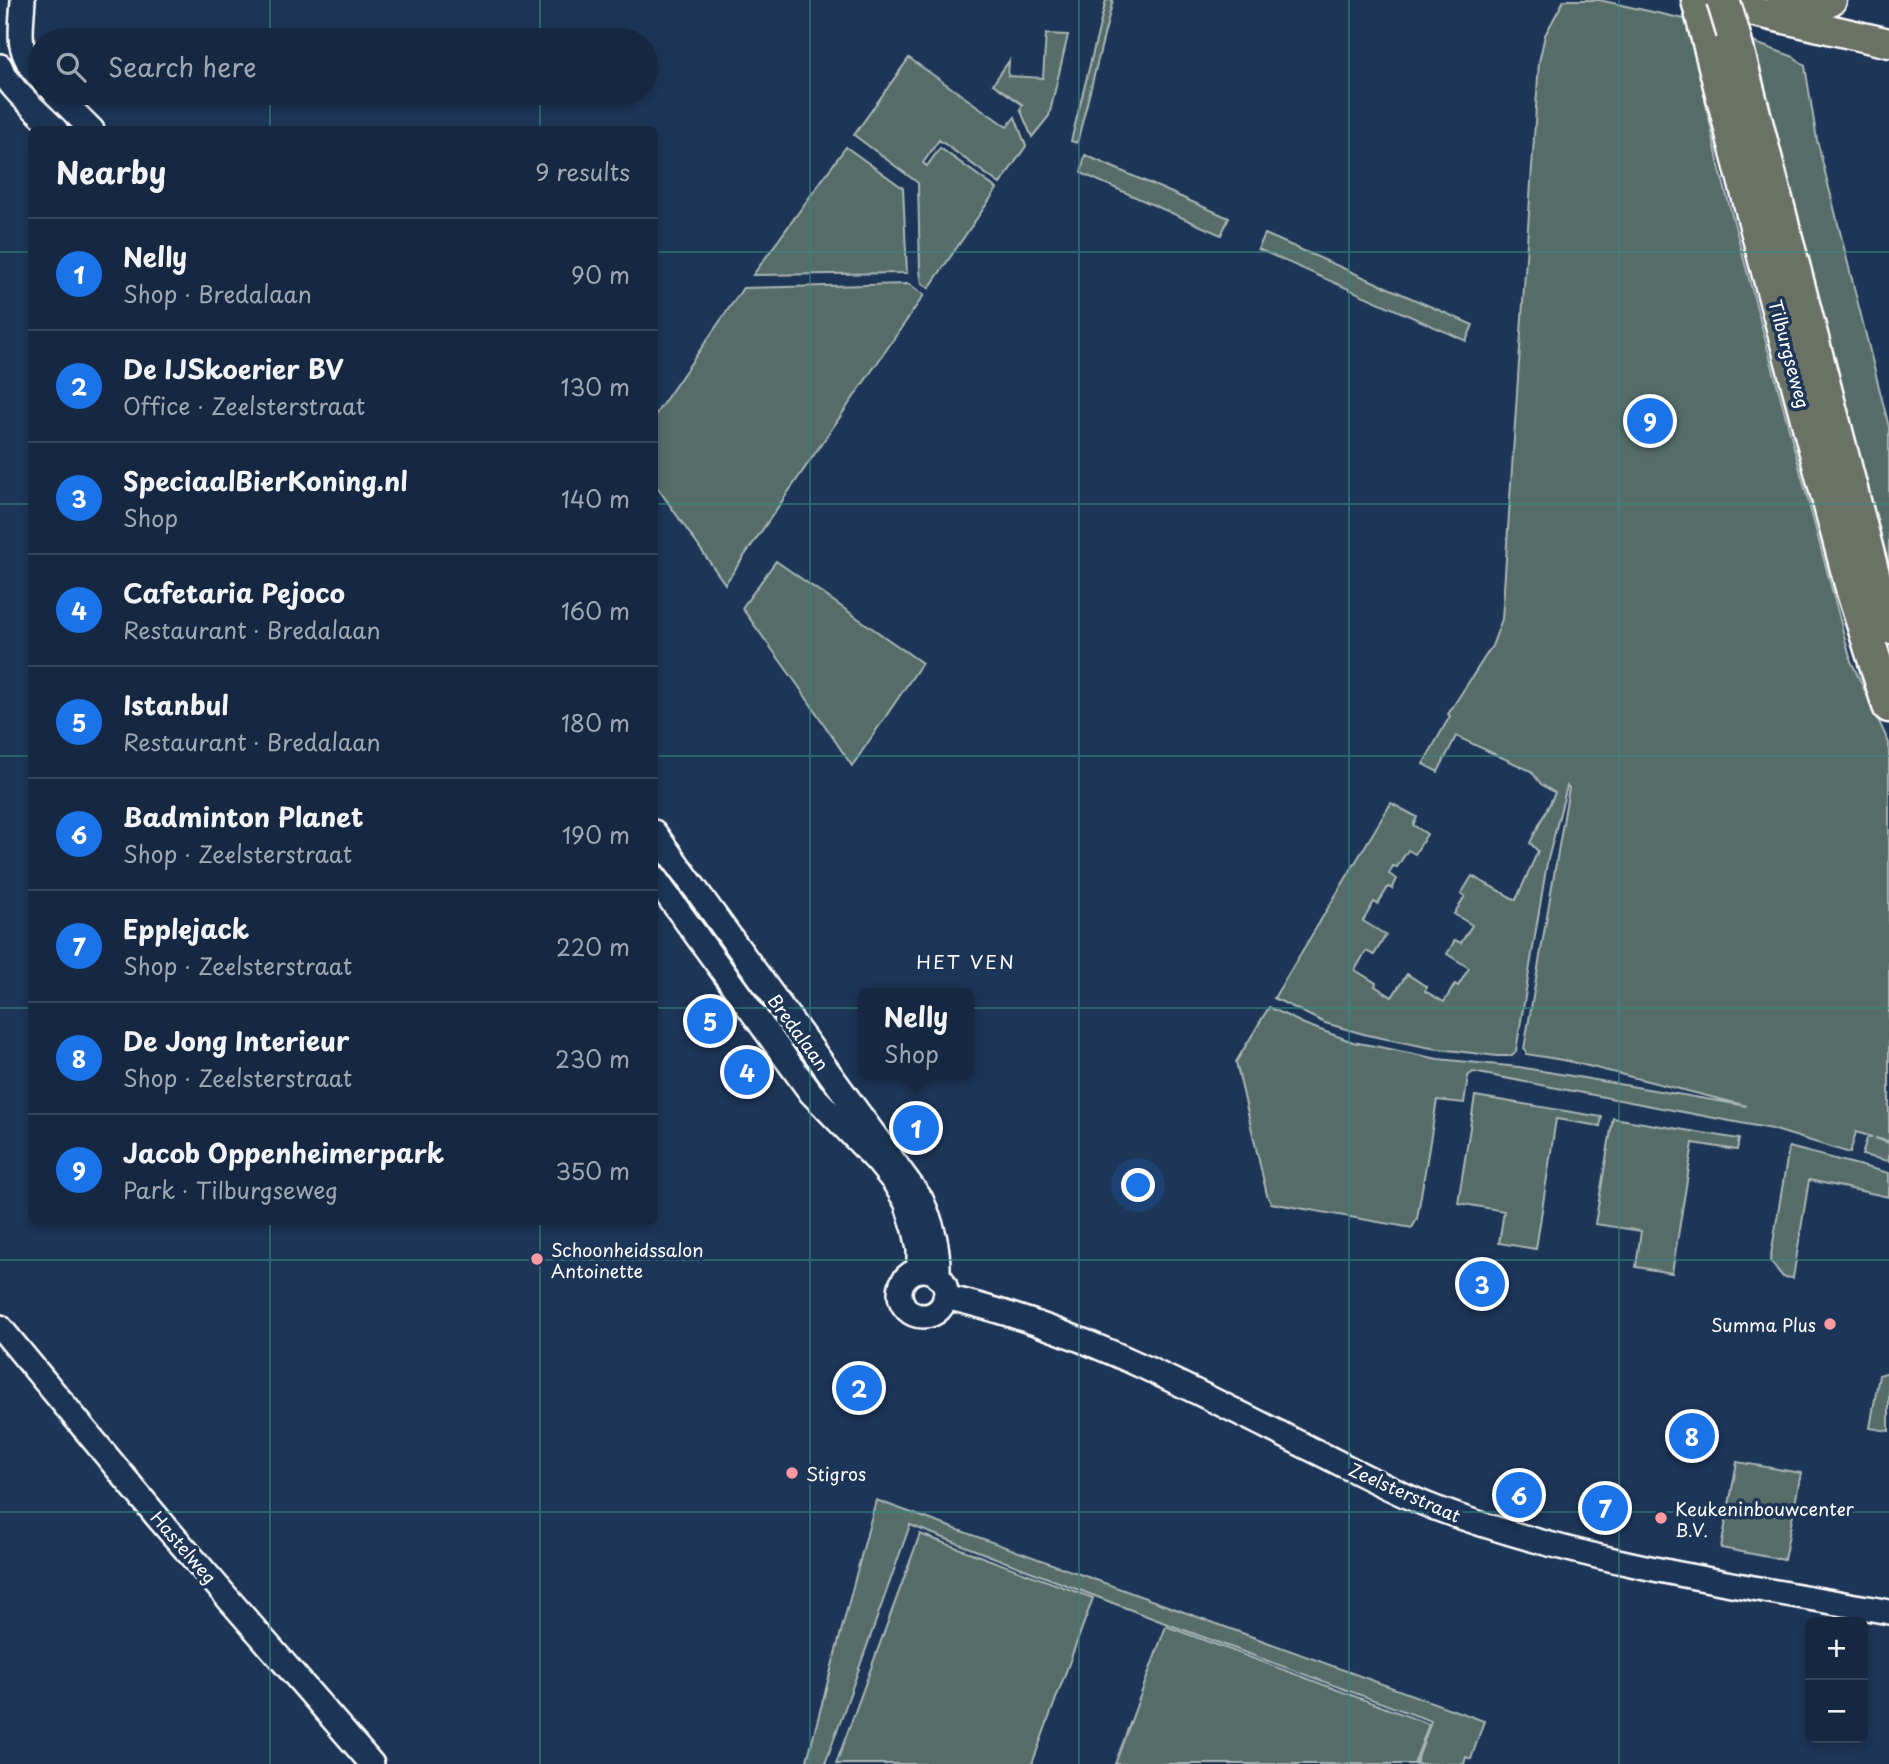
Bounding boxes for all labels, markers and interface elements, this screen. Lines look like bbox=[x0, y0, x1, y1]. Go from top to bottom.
search box bbox=[28, 28, 658, 105]
text: Search here bbox=[108, 47, 257, 86]
icon: search bbox=[52, 48, 90, 86]
text: Nearby bbox=[56, 149, 166, 194]
text: 9 results bbox=[535, 154, 630, 189]
text: Nelly bbox=[123, 237, 187, 276]
text: 1 bbox=[74, 257, 85, 292]
text: 90 m bbox=[571, 257, 630, 292]
text: Shop · Bredalaan bbox=[123, 276, 312, 311]
street label: Tilburgseweg bbox=[1763, 297, 1817, 411]
text: De IJSkoerier BV bbox=[123, 349, 344, 388]
text: 2 bbox=[71, 369, 87, 404]
text: 130 m bbox=[560, 369, 630, 404]
text: Office · Zeelsterstraat bbox=[123, 388, 365, 423]
pin: 9 bbox=[1627, 395, 1673, 447]
text: SpeciaalBierKoning.nl bbox=[123, 461, 408, 500]
text: 3 bbox=[71, 481, 87, 516]
text: 140 m bbox=[561, 481, 630, 516]
text: Shop bbox=[123, 500, 178, 535]
text: Cafetaria Pejoco bbox=[123, 573, 345, 612]
text: 4 bbox=[71, 593, 87, 628]
text: 160 m bbox=[561, 593, 630, 628]
text: Restaurant · Bredalaan bbox=[123, 612, 381, 647]
text: Istanbul bbox=[123, 685, 229, 724]
text: 5 bbox=[72, 705, 86, 740]
text: 180 m bbox=[561, 705, 630, 740]
text: Restaurant · Bredalaan bbox=[123, 724, 381, 759]
text: Badminton Planet bbox=[123, 797, 364, 836]
text: 6 bbox=[71, 817, 87, 852]
text: 190 m bbox=[562, 817, 630, 852]
text: Shop · Zeelsterstraat bbox=[123, 836, 352, 871]
text: Epplejack bbox=[123, 909, 249, 948]
text: 7 bbox=[72, 929, 86, 964]
text: 220 m bbox=[556, 929, 630, 964]
district label: HET VEN bbox=[916, 947, 1016, 975]
text: Shop · Zeelsterstraat bbox=[123, 948, 352, 983]
street label: Bredalaan bbox=[762, 988, 836, 1076]
popup bbox=[858, 988, 974, 1079]
pin: 5 bbox=[687, 995, 733, 1047]
text: Nelly bbox=[884, 997, 948, 1036]
text: De Jong Interieur bbox=[123, 1021, 349, 1060]
text: Shop bbox=[884, 1036, 939, 1071]
text: 8 bbox=[72, 1041, 86, 1076]
text: 230 m bbox=[555, 1041, 630, 1076]
pin: 4 bbox=[724, 1046, 770, 1098]
text: Shop · Zeelsterstraat bbox=[123, 1060, 352, 1095]
pin: 1 bbox=[893, 1102, 939, 1154]
text: Jacob Oppenheimerpark bbox=[123, 1133, 444, 1172]
text: 9 bbox=[72, 1153, 86, 1188]
text: 350 m bbox=[555, 1153, 630, 1188]
your location bbox=[1121, 1168, 1155, 1202]
text: Park · Tilburgseweg bbox=[123, 1172, 338, 1207]
place label: Schoonheidssalon Antoinette bbox=[551, 1236, 703, 1284]
marker: Schoonheidssalon Antoinette bbox=[529, 1251, 545, 1267]
pin: 3 bbox=[1459, 1258, 1505, 1310]
place label: Summa Plus bbox=[1711, 1311, 1816, 1338]
marker: Summa Plus bbox=[1822, 1316, 1838, 1332]
pin: 2 bbox=[836, 1362, 882, 1414]
pin: 8 bbox=[1669, 1410, 1715, 1462]
street label: Zeelsterstraat bbox=[1345, 1455, 1465, 1529]
place label: Stigros bbox=[806, 1460, 866, 1487]
marker: Stigros bbox=[784, 1465, 800, 1481]
pin: 6 bbox=[1496, 1469, 1542, 1521]
pin: 7 bbox=[1582, 1482, 1628, 1534]
place label: Keukeninbouwcenter B.V. bbox=[1675, 1495, 1854, 1543]
street label: Hastelweg bbox=[145, 1505, 223, 1589]
marker: Keukeninbouwcenter B.V. bbox=[1653, 1510, 1669, 1526]
map controls bbox=[1805, 1617, 1868, 1743]
button: + bbox=[1805, 1617, 1868, 1680]
button: − bbox=[1805, 1680, 1868, 1743]

